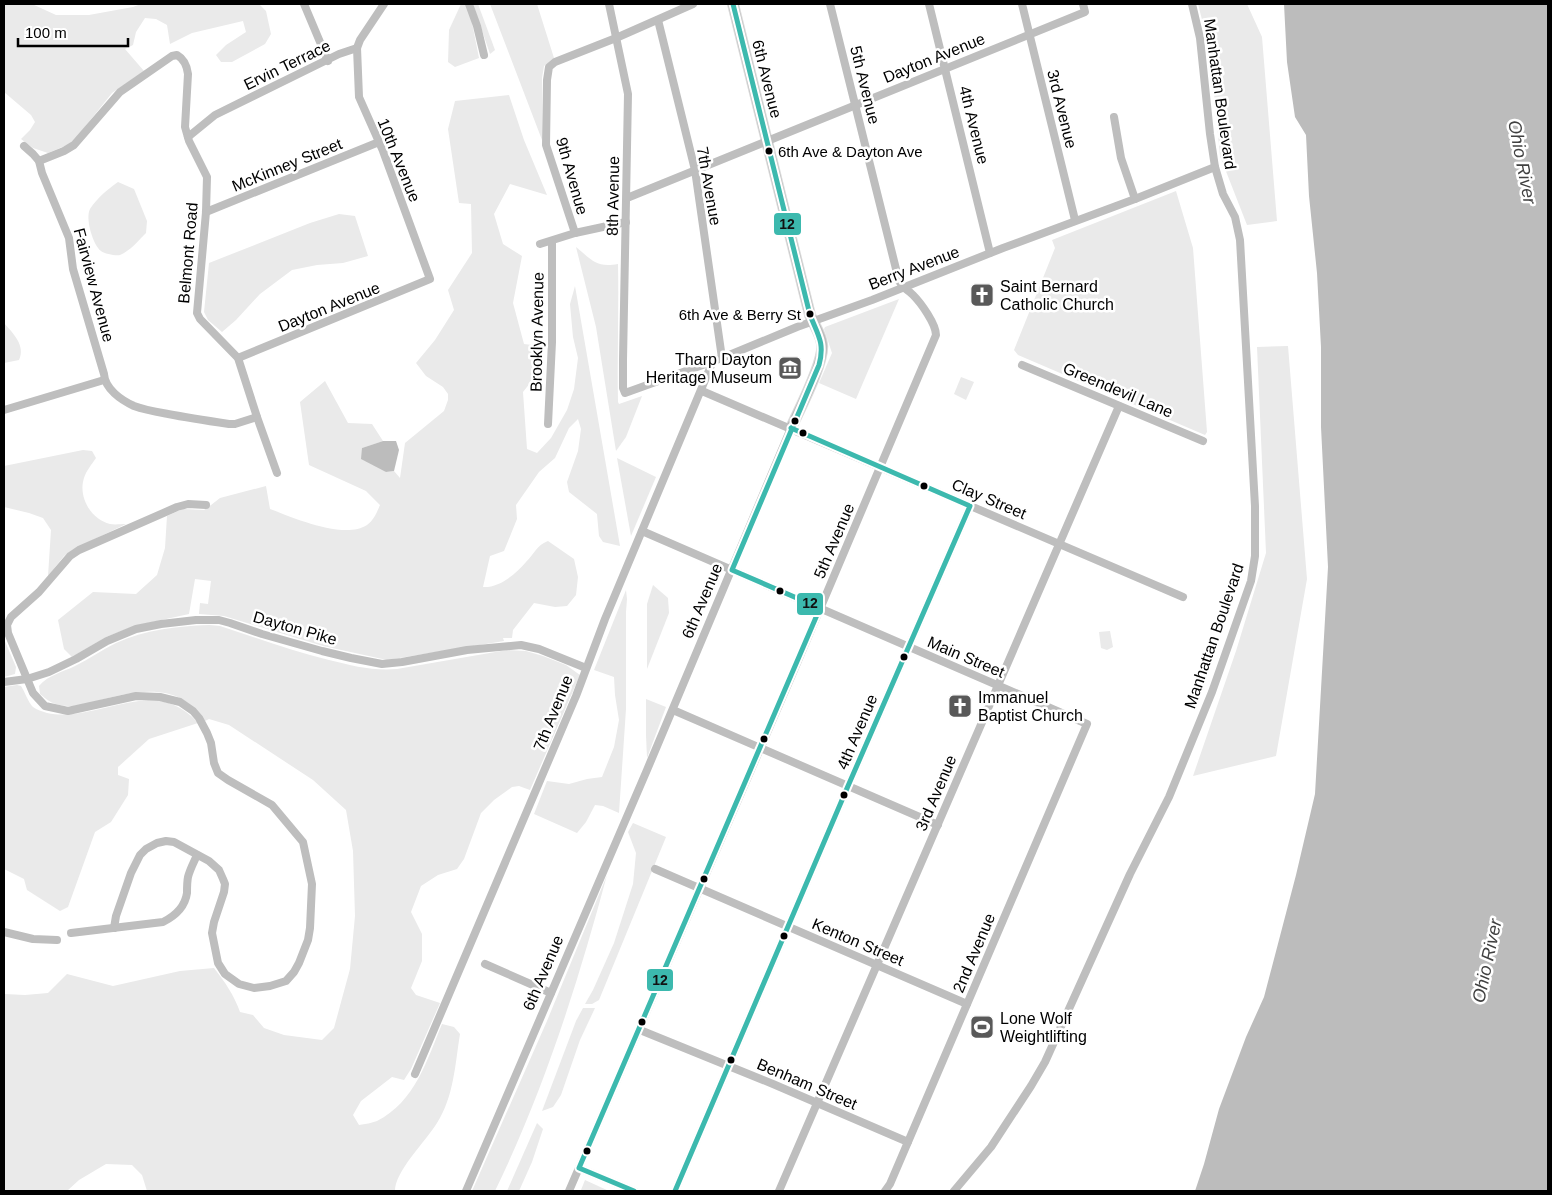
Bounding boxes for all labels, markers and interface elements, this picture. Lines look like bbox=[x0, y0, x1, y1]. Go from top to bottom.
scale bar bbox=[18, 15, 128, 47]
street label: Manhattan Boulevard bbox=[1201, 18, 1239, 170]
text: 100 m bbox=[25, 24, 67, 41]
street label: Dayton Avenue bbox=[881, 30, 987, 86]
street label: Ervin Terrace bbox=[241, 37, 333, 93]
street label: 6th Avenue bbox=[749, 38, 785, 120]
street label: 5th Avenue bbox=[847, 44, 883, 126]
street label: 3rd Avenue bbox=[1044, 68, 1080, 150]
street label: 4th Avenue bbox=[956, 84, 992, 166]
street label: 10th Avenue bbox=[375, 116, 424, 204]
water label: Ohio River bbox=[1504, 118, 1540, 207]
street label: McKinney Street bbox=[229, 135, 345, 195]
street label: 9th Avenue bbox=[553, 135, 591, 217]
place label: 6th Ave & Dayton Ave bbox=[778, 143, 923, 160]
street label: 7th Avenue bbox=[694, 145, 724, 227]
marker: 6th Ave & Dayton Ave bbox=[764, 146, 774, 156]
street label: 8th Avenue bbox=[604, 156, 622, 236]
street label: Belmont Road bbox=[175, 202, 201, 304]
line badge: 12 bbox=[773, 212, 802, 236]
text: 12 bbox=[779, 216, 795, 232]
street label: Fairview Avenue bbox=[71, 226, 117, 344]
street label: Berry Avenue bbox=[866, 243, 962, 293]
street label: Brooklyn Avenue bbox=[527, 272, 547, 392]
place label: Saint Bernard Catholic Church bbox=[1000, 278, 1114, 313]
street label: Dayton Avenue bbox=[276, 279, 382, 335]
church icon: Saint Bernard Catholic Church bbox=[969, 282, 995, 308]
place label: 6th Ave & Berry St bbox=[679, 306, 802, 323]
marker: 6th Ave & Berry St bbox=[805, 309, 815, 319]
place label: Tharp Dayton Heritage Museum bbox=[646, 351, 772, 386]
museum icon: Tharp Dayton Heritage Museum bbox=[777, 355, 803, 381]
street label: Greendevil Lane bbox=[1061, 359, 1175, 421]
unlabelled marker bbox=[790, 416, 800, 426]
unlabelled marker bbox=[798, 428, 808, 438]
street label: Clay Street bbox=[949, 476, 1029, 523]
unlabelled marker bbox=[919, 481, 929, 491]
street label: 5th Avenue bbox=[811, 501, 857, 581]
street label: 6th Avenue bbox=[679, 561, 725, 641]
street label: Manhattan Boulevard bbox=[1181, 561, 1247, 711]
unlabelled marker bbox=[775, 586, 785, 596]
line badge: 12 bbox=[796, 592, 824, 616]
text: 12 bbox=[802, 595, 818, 611]
street label: Dayton Pike bbox=[251, 608, 339, 648]
street label: Main Street bbox=[925, 633, 1007, 681]
unlabelled marker bbox=[899, 652, 909, 662]
street label: 7th Avenue bbox=[530, 673, 576, 753]
place label: Immanuel Baptist Church bbox=[978, 689, 1083, 724]
street label: 4th Avenue bbox=[834, 692, 880, 772]
church icon: Immanuel Baptist Church bbox=[947, 693, 973, 719]
unlabelled marker bbox=[759, 734, 769, 744]
street label: 3rd Avenue bbox=[912, 752, 960, 833]
unlabelled marker bbox=[839, 790, 849, 800]
unlabelled marker bbox=[699, 874, 709, 884]
street label: 2nd Avenue bbox=[950, 911, 998, 995]
street label: Kenton Street bbox=[810, 915, 907, 969]
water label: Ohio River bbox=[1468, 916, 1506, 1005]
unlabelled marker bbox=[779, 931, 789, 941]
street label: 6th Avenue bbox=[520, 933, 566, 1013]
line badge: 12 bbox=[646, 968, 674, 992]
text: 12 bbox=[652, 972, 668, 988]
place label: Lone Wolf Weightlifting bbox=[1000, 1010, 1087, 1045]
sports icon: Lone Wolf Weightlifting bbox=[969, 1014, 995, 1040]
unlabelled marker bbox=[637, 1017, 647, 1027]
unlabelled marker bbox=[726, 1055, 736, 1065]
street label: Benham Street bbox=[755, 1055, 860, 1113]
unlabelled marker bbox=[582, 1146, 592, 1156]

